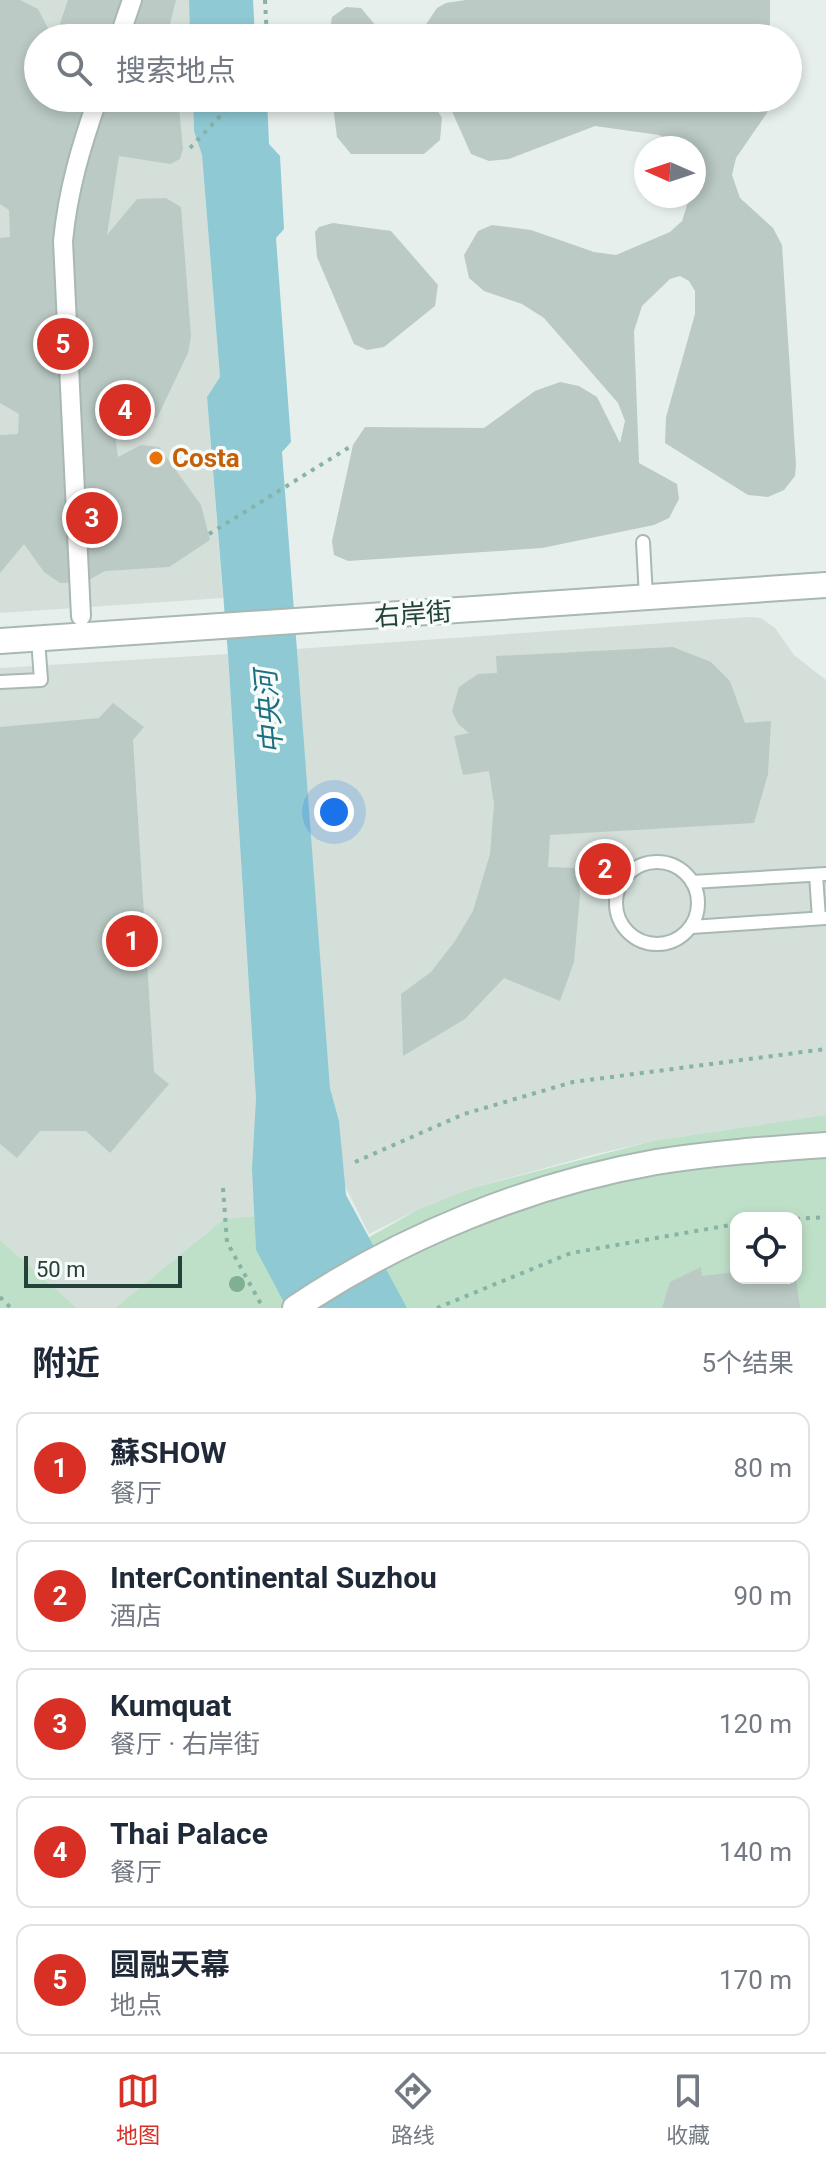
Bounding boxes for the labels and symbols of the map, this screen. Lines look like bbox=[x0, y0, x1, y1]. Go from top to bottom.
north arrow bbox=[634, 136, 706, 208]
pin: 5 bbox=[37, 314, 89, 374]
pin: 4 bbox=[99, 380, 151, 440]
place label: Costa bbox=[172, 443, 240, 473]
marker: Costa bbox=[147, 449, 165, 467]
pin: 3 bbox=[66, 488, 118, 548]
street label: 右岸街 bbox=[373, 596, 453, 632]
water label: 中央河 bbox=[248, 664, 289, 755]
your location bbox=[314, 792, 354, 832]
pin: 2 bbox=[579, 839, 631, 899]
pin: 1 bbox=[106, 911, 158, 971]
scale bar bbox=[24, 1252, 182, 1288]

